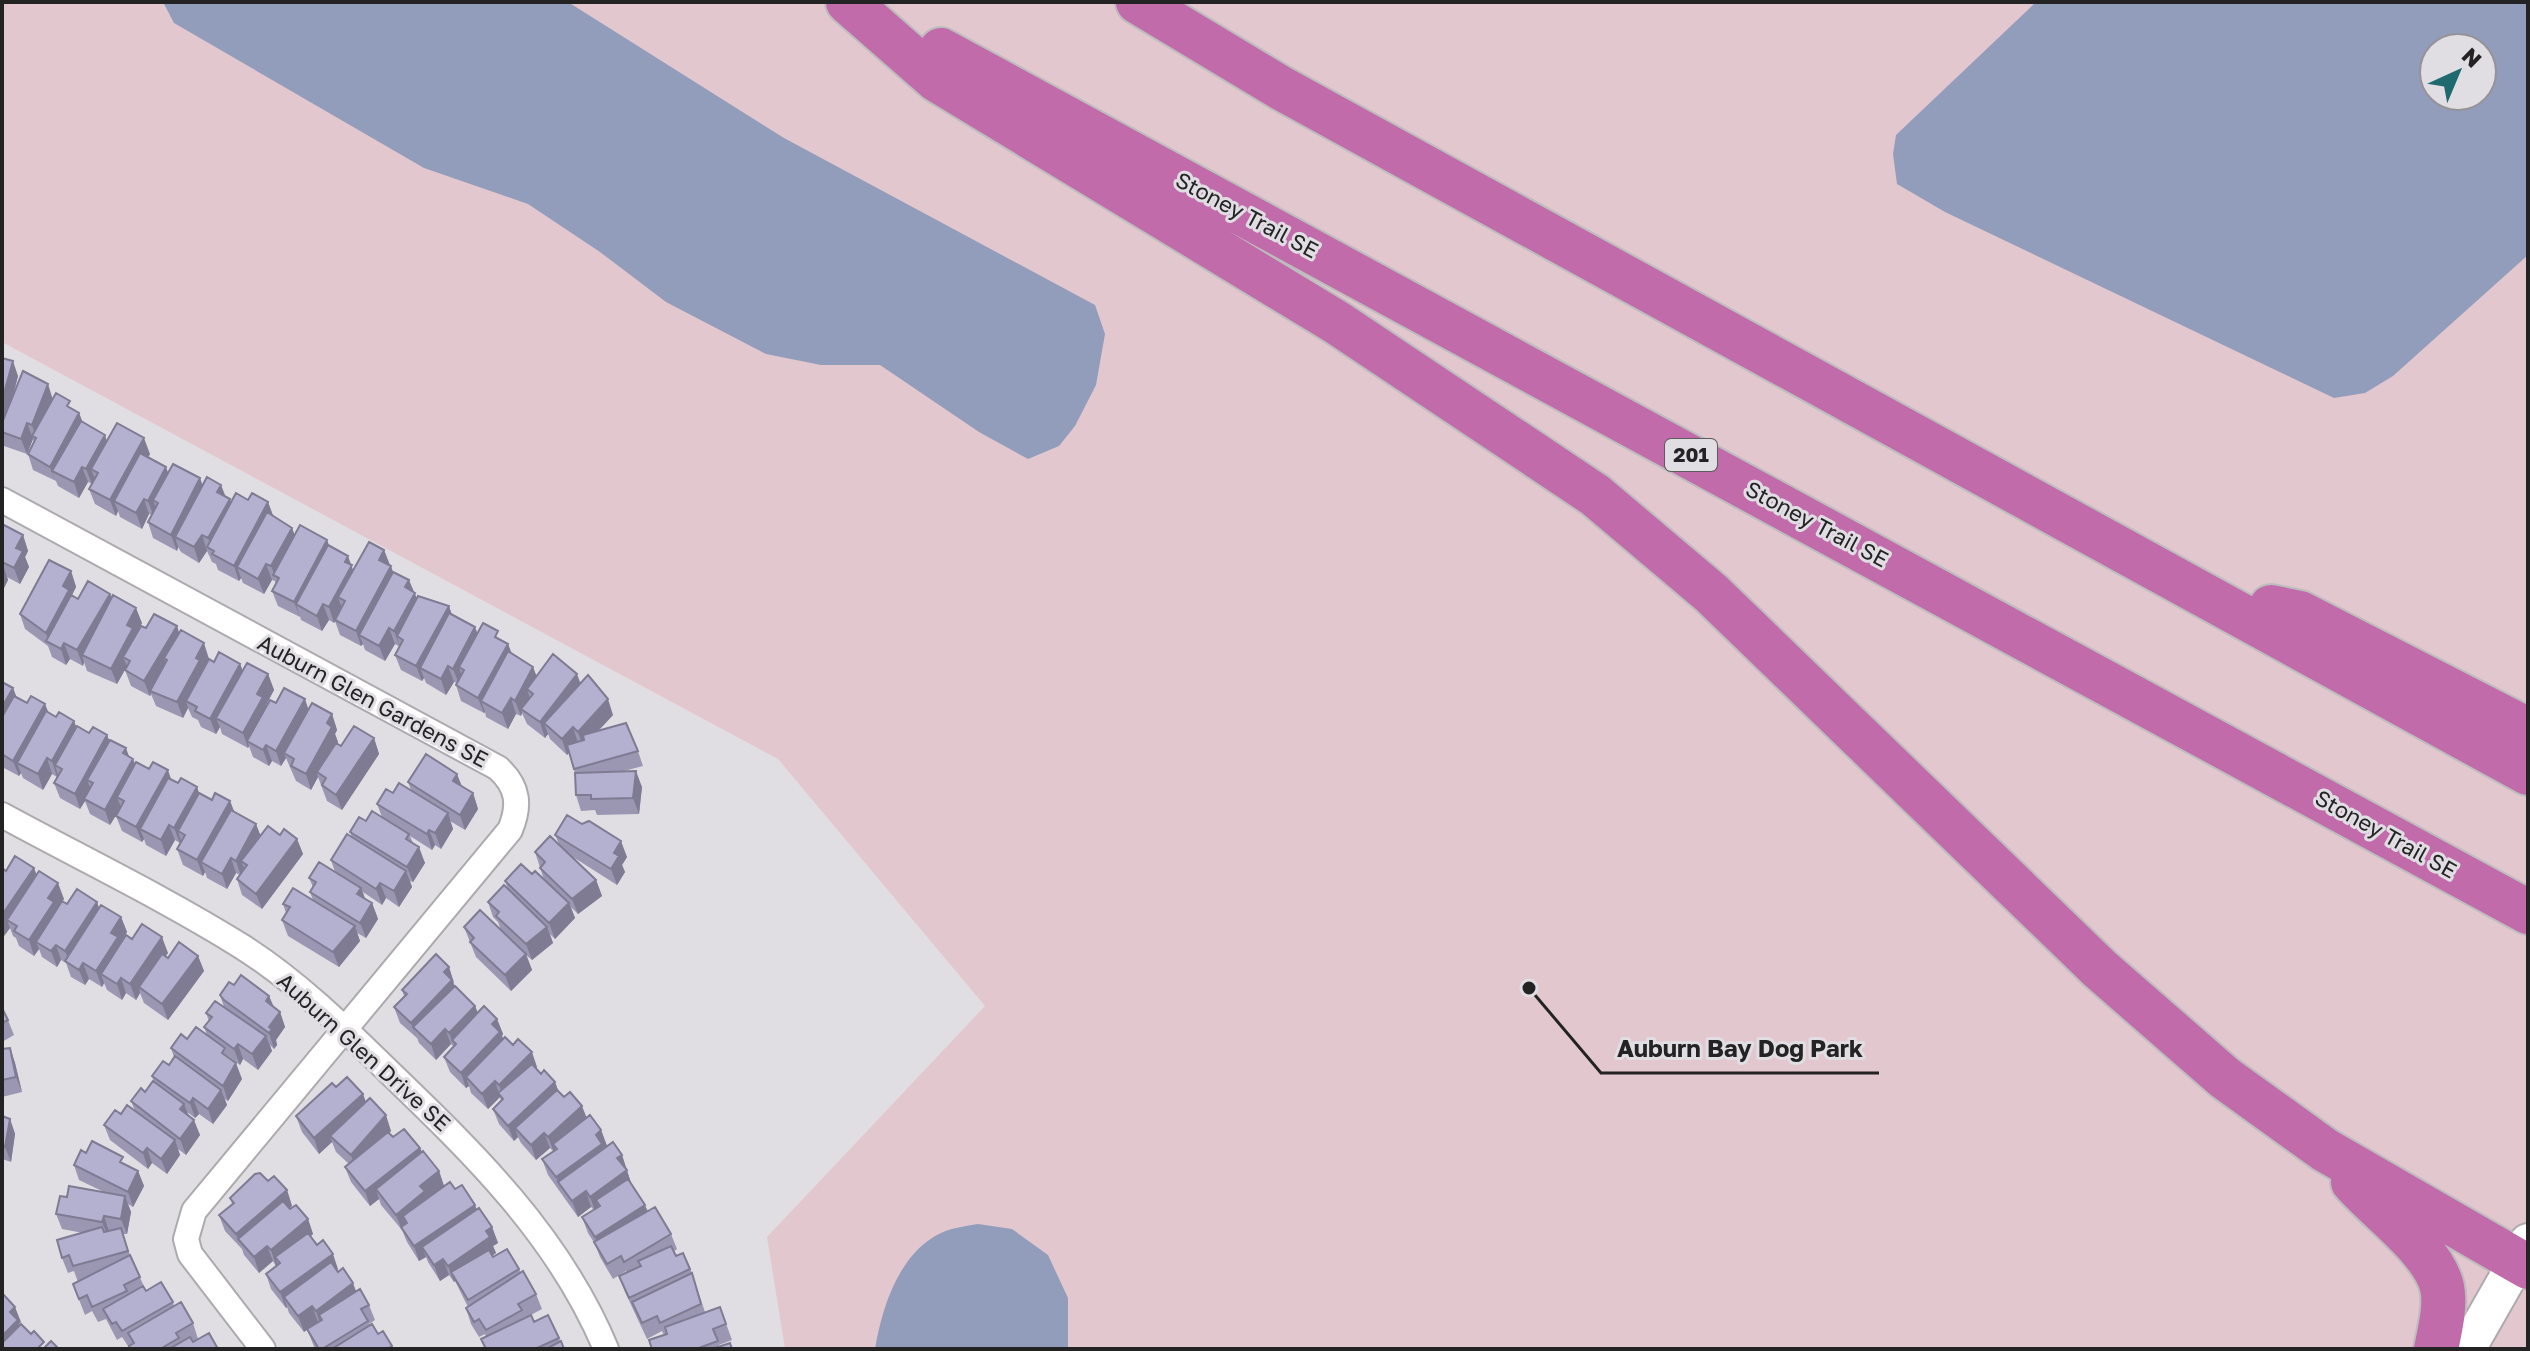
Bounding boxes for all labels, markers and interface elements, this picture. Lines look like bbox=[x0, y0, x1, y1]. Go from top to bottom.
north arrow bbox=[2418, 32, 2498, 112]
text: N bbox=[2457, 42, 2488, 73]
street label: Stoney Trail SE bbox=[1171, 166, 1323, 263]
road number: 201 bbox=[1665, 439, 1717, 471]
street label: Stoney Trail SE bbox=[1741, 475, 1893, 572]
street label: Auburn Glen Gardens SE bbox=[253, 628, 493, 773]
street label: Stoney Trail SE bbox=[2311, 784, 2462, 884]
street label: Auburn Glen Drive SE bbox=[272, 967, 456, 1137]
callout: Auburn Bay Dog Park bbox=[1601, 1025, 1879, 1073]
text: Auburn Bay Dog Park bbox=[1617, 1033, 1863, 1062]

